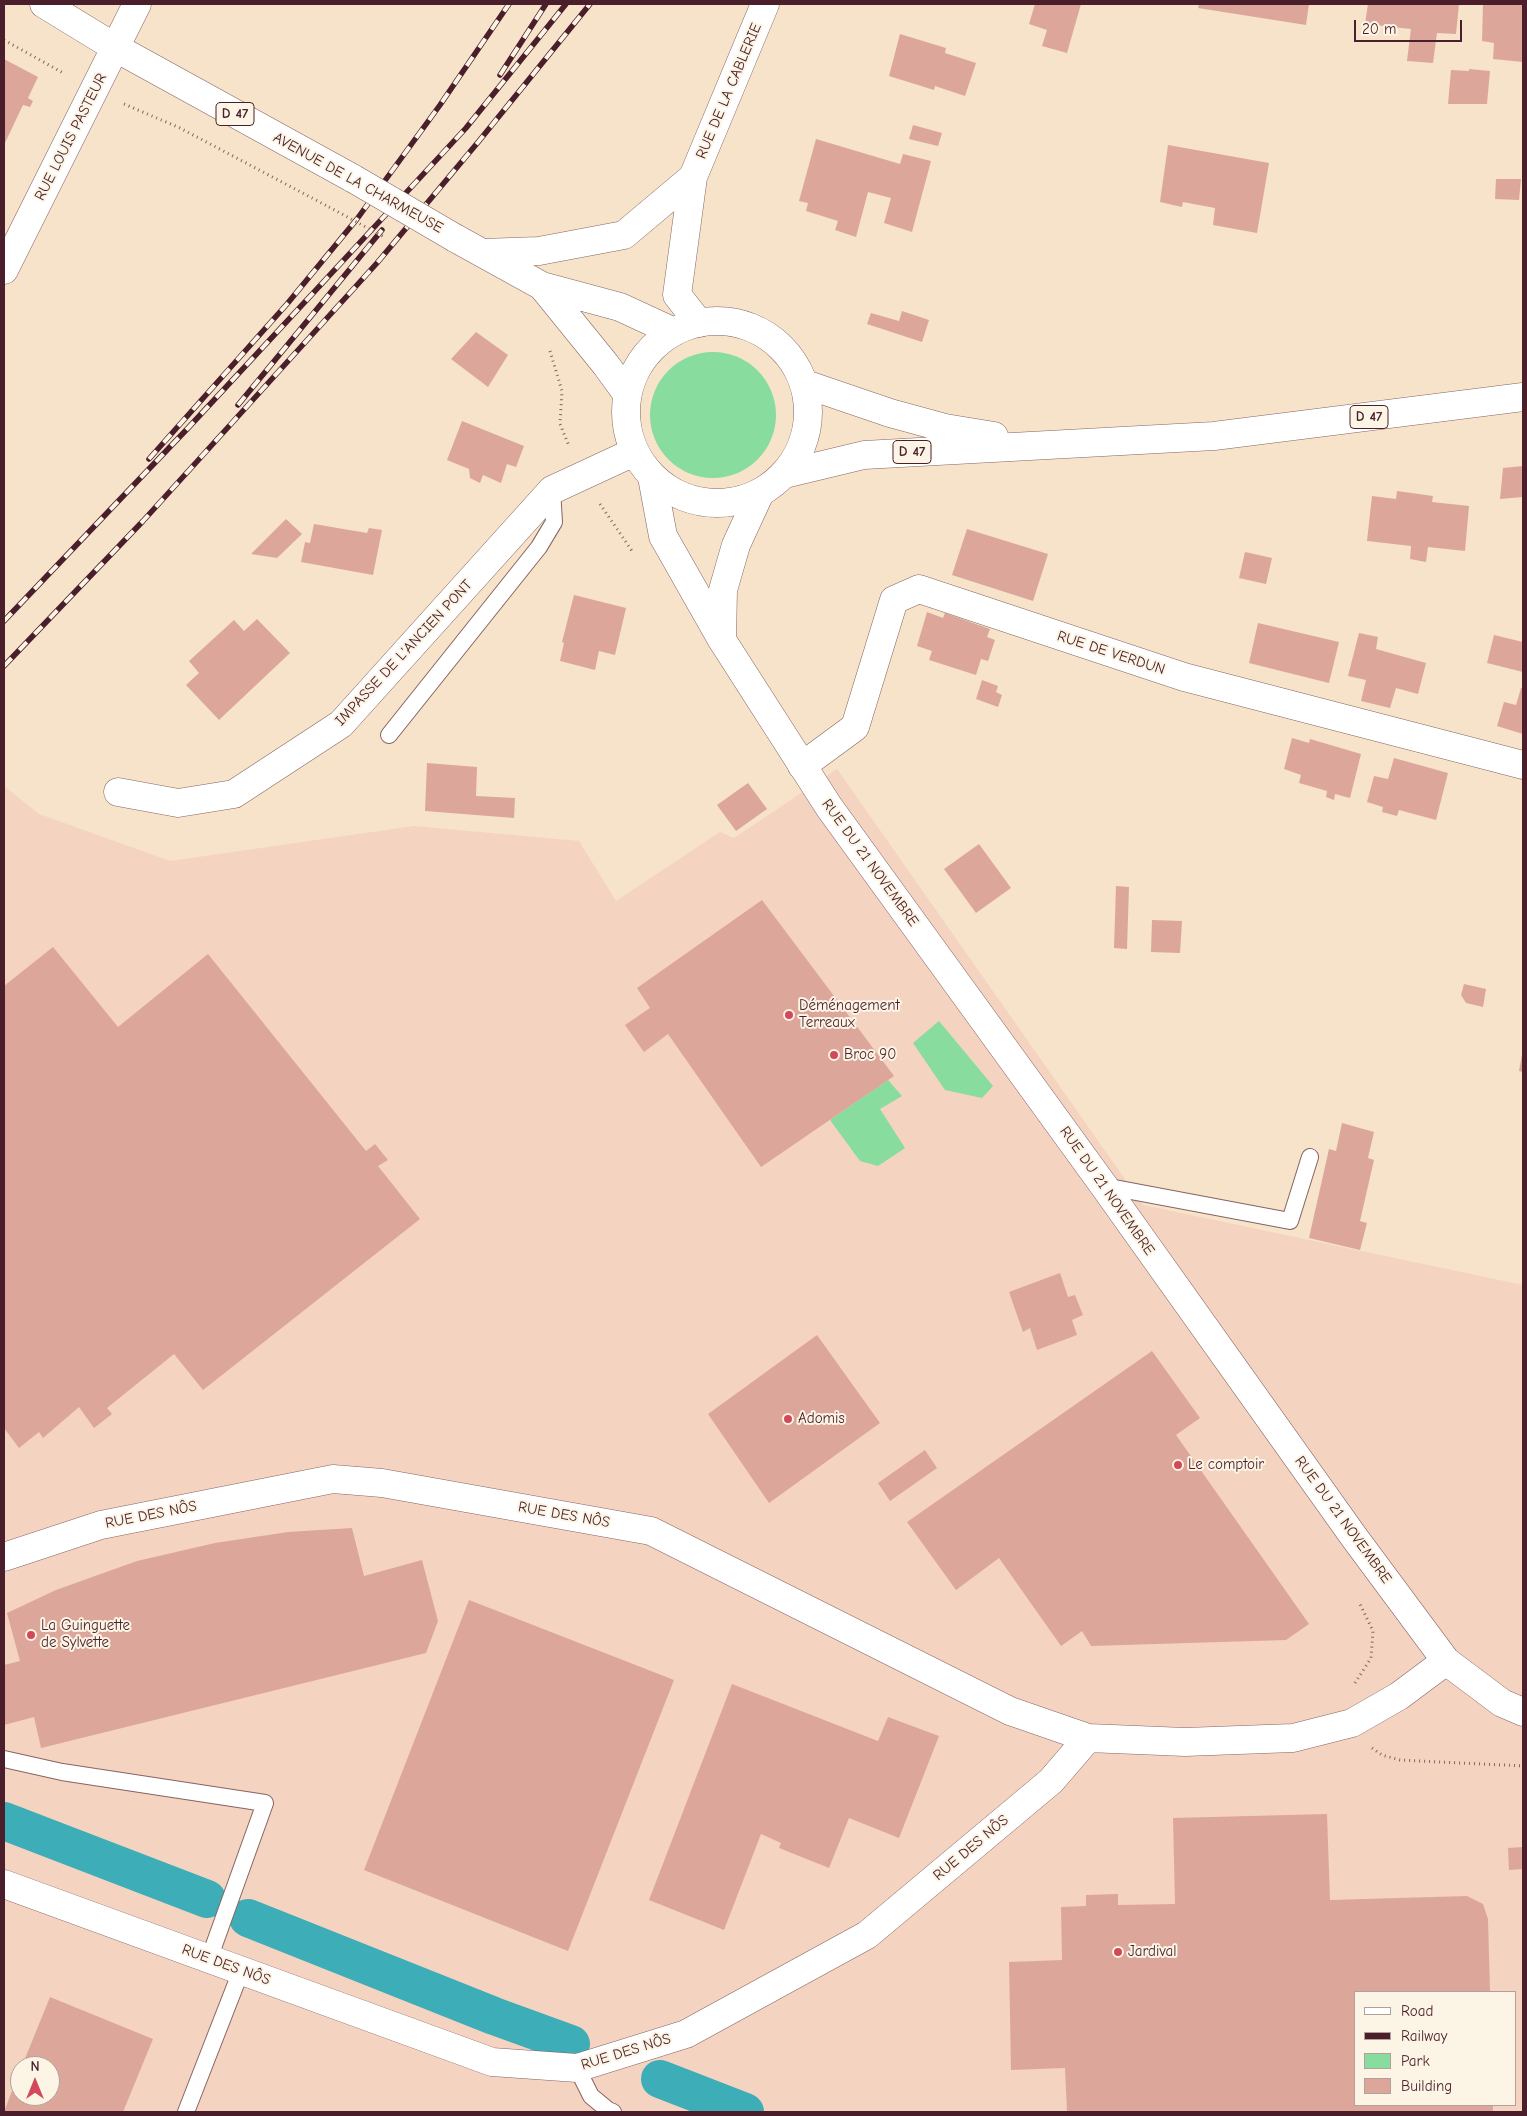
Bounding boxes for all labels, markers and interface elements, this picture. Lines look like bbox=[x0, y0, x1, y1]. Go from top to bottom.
scale bar bbox=[1357, 10, 1464, 42]
street label: RUE DE LA CABLERIE bbox=[692, 20, 766, 162]
text: 20 m bbox=[1362, 20, 1396, 38]
street label: RUE LOUIS PASTEUR bbox=[31, 70, 111, 204]
road number: D 47 bbox=[216, 102, 254, 126]
street label: AVENUE DE LA CHARMEUSE bbox=[270, 129, 446, 237]
road number: D 47 bbox=[1350, 406, 1388, 428]
road number: D 47 bbox=[893, 441, 931, 464]
street label: IMPASSE DE L'ANCIEN PONT bbox=[332, 576, 476, 730]
street label: RUE DE VERDUN bbox=[1055, 627, 1167, 679]
street label: RUE DU 21 NOVEMBRE bbox=[818, 796, 922, 930]
place label: Déménagement Terreaux bbox=[799, 997, 900, 1032]
marker: Déménagement Terreaux bbox=[783, 1009, 795, 1021]
place label: Broc 90 bbox=[844, 1046, 896, 1064]
marker: Broc 90 bbox=[828, 1049, 840, 1061]
street label: RUE DU 21 NOVEMBRE bbox=[1056, 1123, 1158, 1259]
place label: Adomis bbox=[798, 1410, 845, 1428]
marker: Adomis bbox=[782, 1413, 794, 1425]
street label: RUE DU 21 NOVEMBRE bbox=[1291, 1453, 1395, 1587]
place label: Le comptoir bbox=[1188, 1456, 1264, 1474]
marker: Le comptoir bbox=[1172, 1459, 1184, 1471]
street label: RUE DES NÔS bbox=[104, 1497, 198, 1533]
street label: RUE DES NÔS bbox=[517, 1498, 611, 1532]
place label: La Guinguette de Sylvette bbox=[41, 1617, 130, 1652]
marker: La Guinguette de Sylvette bbox=[25, 1629, 37, 1641]
street label: RUE DES NÔS bbox=[930, 1811, 1012, 1885]
street label: RUE DES NÔS bbox=[179, 1941, 273, 1989]
place label: Jardival bbox=[1128, 1943, 1176, 1961]
marker: Jardival bbox=[1112, 1946, 1124, 1958]
legend bbox=[1354, 1991, 1517, 2106]
text: Road bbox=[1401, 2002, 1433, 2020]
text: Railway bbox=[1401, 2027, 1447, 2045]
street label: RUE DES NÔS bbox=[579, 2030, 673, 2074]
text: Park bbox=[1401, 2052, 1430, 2070]
north arrow bbox=[10, 2056, 60, 2106]
text: N bbox=[30, 2058, 40, 2075]
text: Building bbox=[1401, 2077, 1452, 2095]

